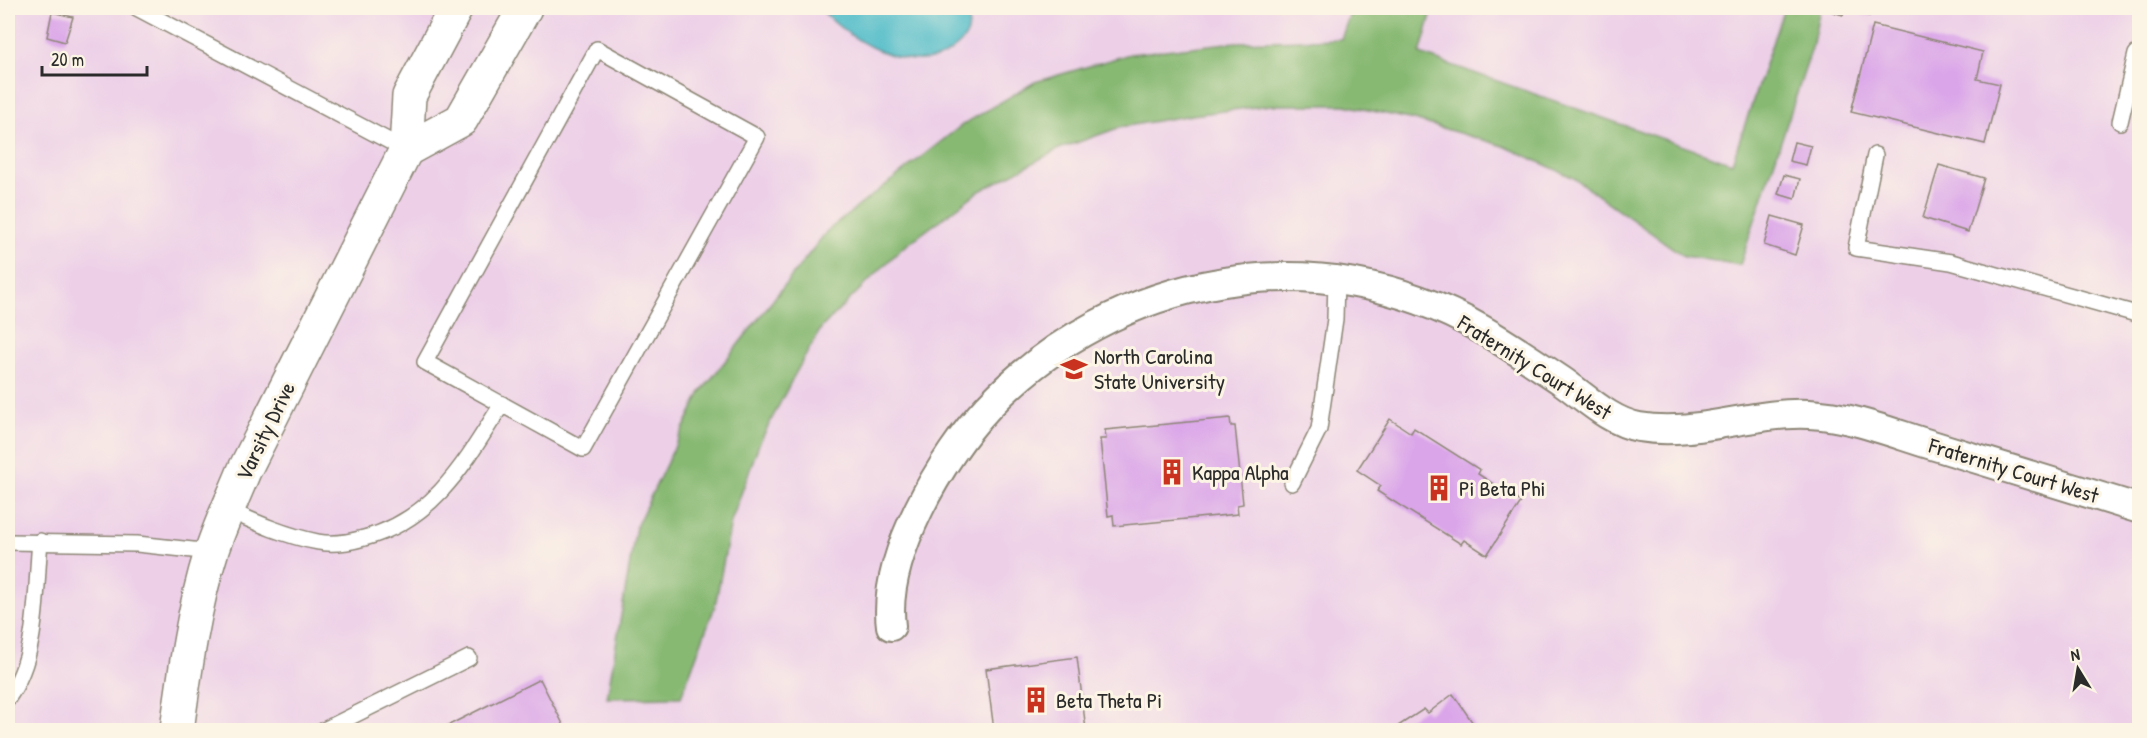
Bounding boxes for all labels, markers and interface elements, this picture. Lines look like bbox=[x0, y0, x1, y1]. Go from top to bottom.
scale bar bbox=[42, 39, 147, 77]
text: 20 m bbox=[51, 47, 84, 72]
street label: Fraternity Court West bbox=[1452, 307, 1618, 427]
place label: North Carolina State University bbox=[1094, 341, 1225, 396]
school or university icon: North Carolina State University bbox=[1059, 354, 1089, 384]
street label: Varsity Drive bbox=[228, 376, 302, 485]
street label: Fraternity Court West bbox=[1924, 430, 2103, 510]
building icon: Kappa Alpha bbox=[1157, 457, 1187, 487]
place label: Kappa Alpha bbox=[1192, 457, 1289, 487]
building icon: Pi Beta Phi bbox=[1424, 473, 1454, 503]
place label: Pi Beta Phi bbox=[1459, 473, 1545, 503]
north arrow bbox=[2048, 639, 2108, 699]
text: N bbox=[2069, 643, 2082, 666]
building icon: Beta Theta Pi bbox=[1021, 685, 1051, 715]
place label: Beta Theta Pi bbox=[1056, 685, 1162, 715]

